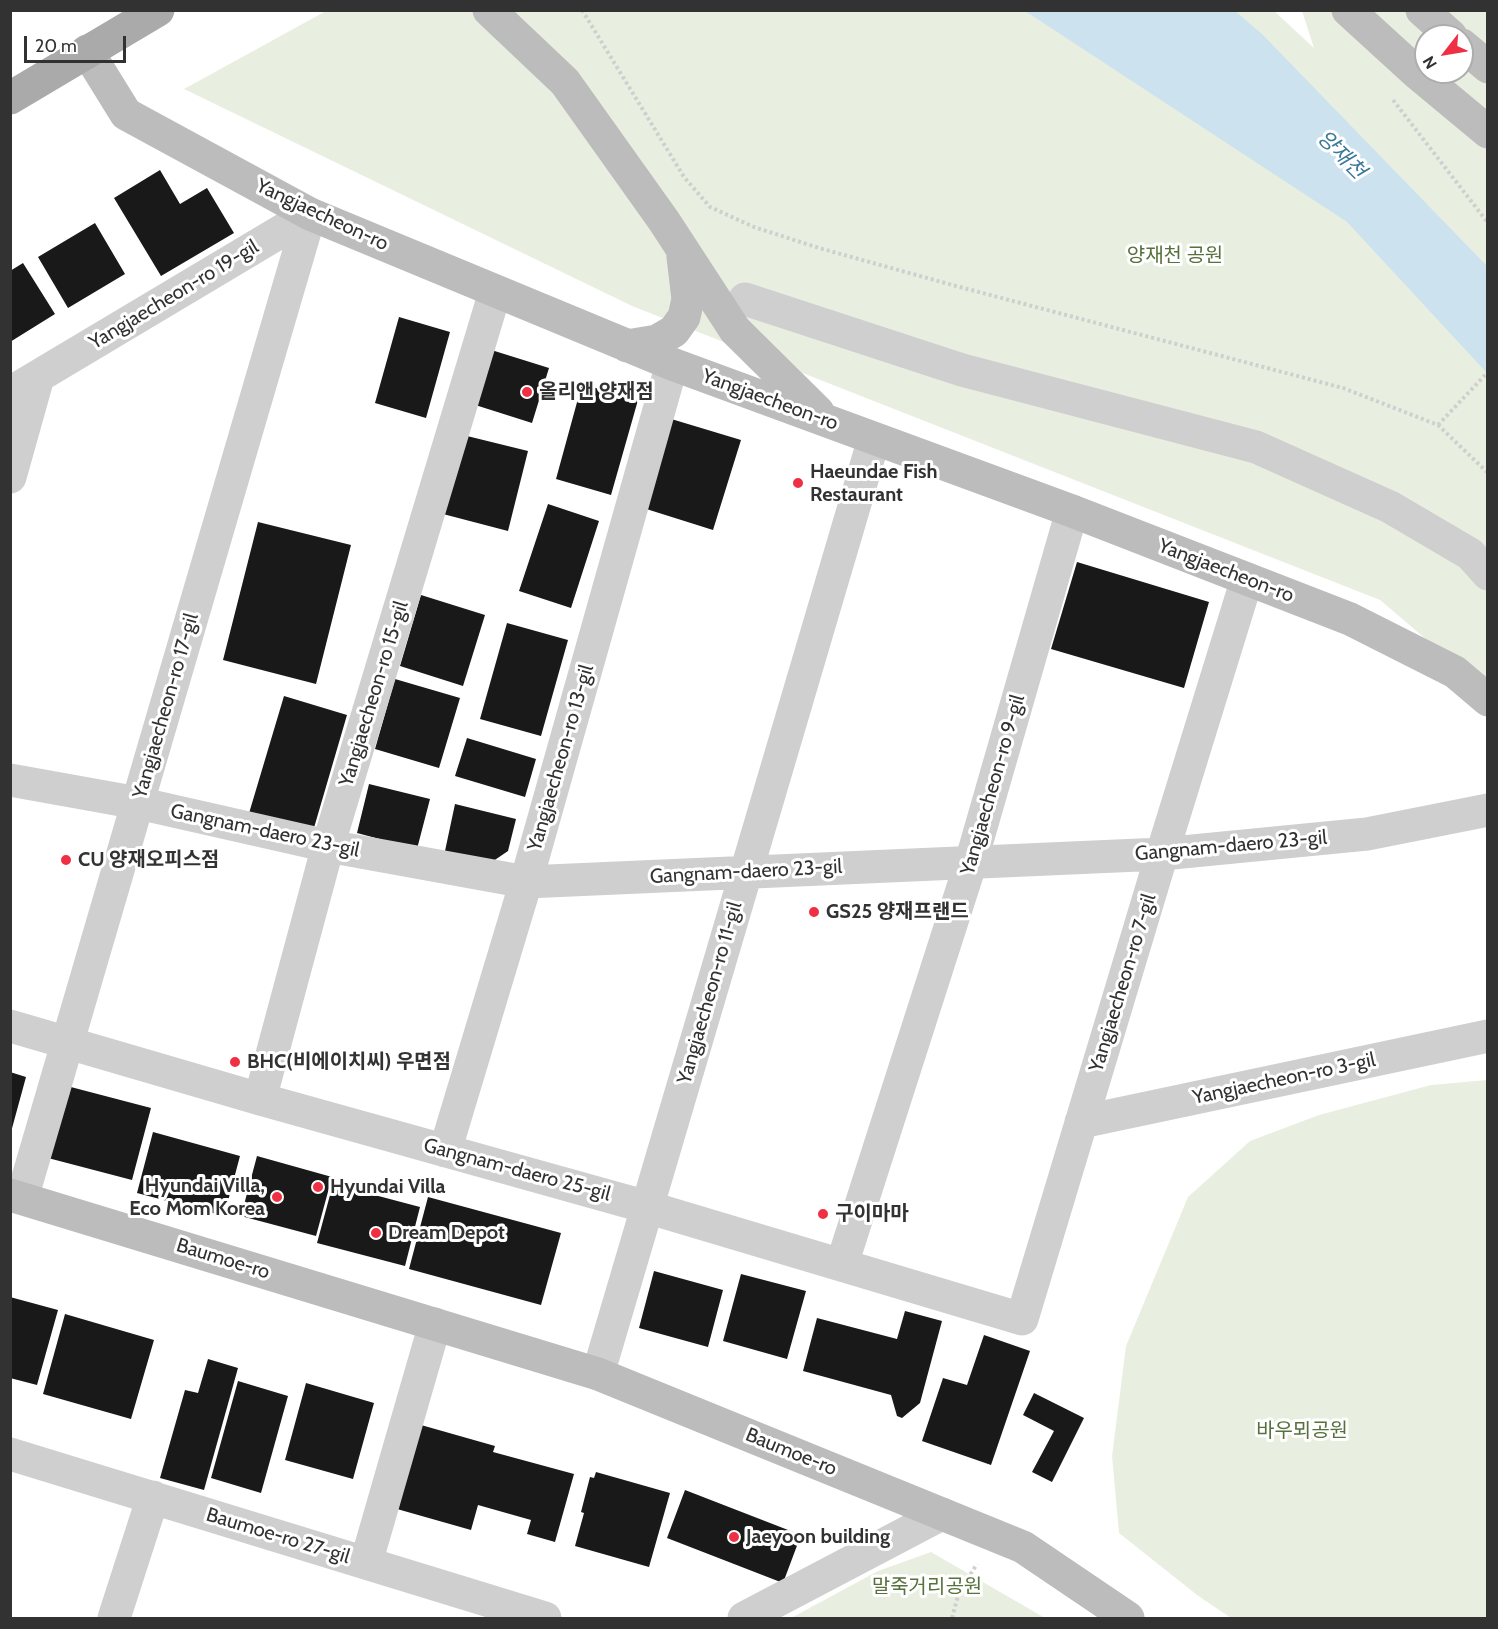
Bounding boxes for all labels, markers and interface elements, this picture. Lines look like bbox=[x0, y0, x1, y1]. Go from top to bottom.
scale bar bbox=[27, 24, 129, 62]
north arrow bbox=[1414, 24, 1474, 84]
text: 20 m bbox=[35, 35, 77, 57]
text: N bbox=[1419, 53, 1441, 72]
water label: 양재천 bbox=[1312, 126, 1370, 184]
street label: Yangjaecheon-ro bbox=[252, 174, 392, 256]
street label: Yangjaecheon-ro 19-gil bbox=[85, 235, 263, 355]
park label: 양재천 공원 bbox=[1127, 244, 1223, 268]
street label: Yangjaecheon-ro bbox=[699, 364, 841, 436]
place label: 올리앤 양재점 bbox=[539, 380, 654, 404]
marker: 올리앤 양재점 bbox=[520, 385, 534, 399]
place label: Haeundae Fish Restaurant bbox=[810, 460, 938, 507]
marker: Haeundae Fish Restaurant bbox=[791, 476, 805, 490]
street label: Yangjaecheon-ro bbox=[1155, 534, 1297, 608]
street label: Yangjaecheon-ro 15-gil bbox=[334, 598, 414, 790]
street label: Yangjaecheon-ro 17-gil bbox=[128, 611, 204, 801]
street label: Yangjaecheon-ro 13-gil bbox=[523, 662, 599, 854]
street label: Yangjaecheon-ro 9-gil bbox=[956, 692, 1030, 878]
street label: Gangnam-daero 23-gil bbox=[168, 799, 362, 863]
street label: Gangnam-daero 23-gil bbox=[1134, 826, 1328, 866]
place label: CU 양재오피스점 bbox=[78, 848, 219, 872]
marker: CU 양재오피스점 bbox=[59, 853, 73, 867]
street label: Gangnam-daero 23-gil bbox=[649, 855, 843, 889]
street label: Yangjaecheon-ro 7-gil bbox=[1084, 891, 1162, 1075]
street label: Yangjaecheon-ro 11-gil bbox=[672, 899, 748, 1087]
place label: GS25 양재프랜드 bbox=[826, 900, 969, 924]
marker: GS25 양재프랜드 bbox=[807, 905, 821, 919]
street label: Yangjaecheon-ro 3-gil bbox=[1190, 1048, 1378, 1110]
place label: BHC(비에이치씨) 우면점 bbox=[247, 1050, 451, 1074]
marker: BHC(비에이치씨) 우면점 bbox=[228, 1055, 242, 1069]
street label: Gangnam-daero 25-gil bbox=[421, 1133, 613, 1207]
place label: Hyundai Villa, Eco Mom Korea bbox=[129, 1174, 265, 1221]
place label: Hyundai Villa bbox=[330, 1175, 445, 1199]
marker: Hyundai Villa bbox=[311, 1180, 325, 1194]
marker: Hyundai Villa, Eco Mom Korea bbox=[270, 1190, 284, 1204]
place label: 구이마마 bbox=[835, 1202, 909, 1226]
marker: 구이마마 bbox=[816, 1207, 830, 1221]
place label: Dream Depot bbox=[388, 1221, 505, 1245]
marker: Dream Depot bbox=[369, 1226, 383, 1240]
street label: Baumoe-ro bbox=[173, 1233, 273, 1285]
park label: 바우뫼공원 bbox=[1256, 1419, 1348, 1443]
street label: Baumoe-ro bbox=[742, 1423, 840, 1481]
street label: Baumoe-ro 27-gil bbox=[203, 1503, 353, 1569]
place label: Jaeyoon building bbox=[746, 1525, 890, 1549]
marker: Jaeyoon building bbox=[727, 1530, 741, 1544]
park label: 말죽거리공원 bbox=[872, 1575, 982, 1599]

